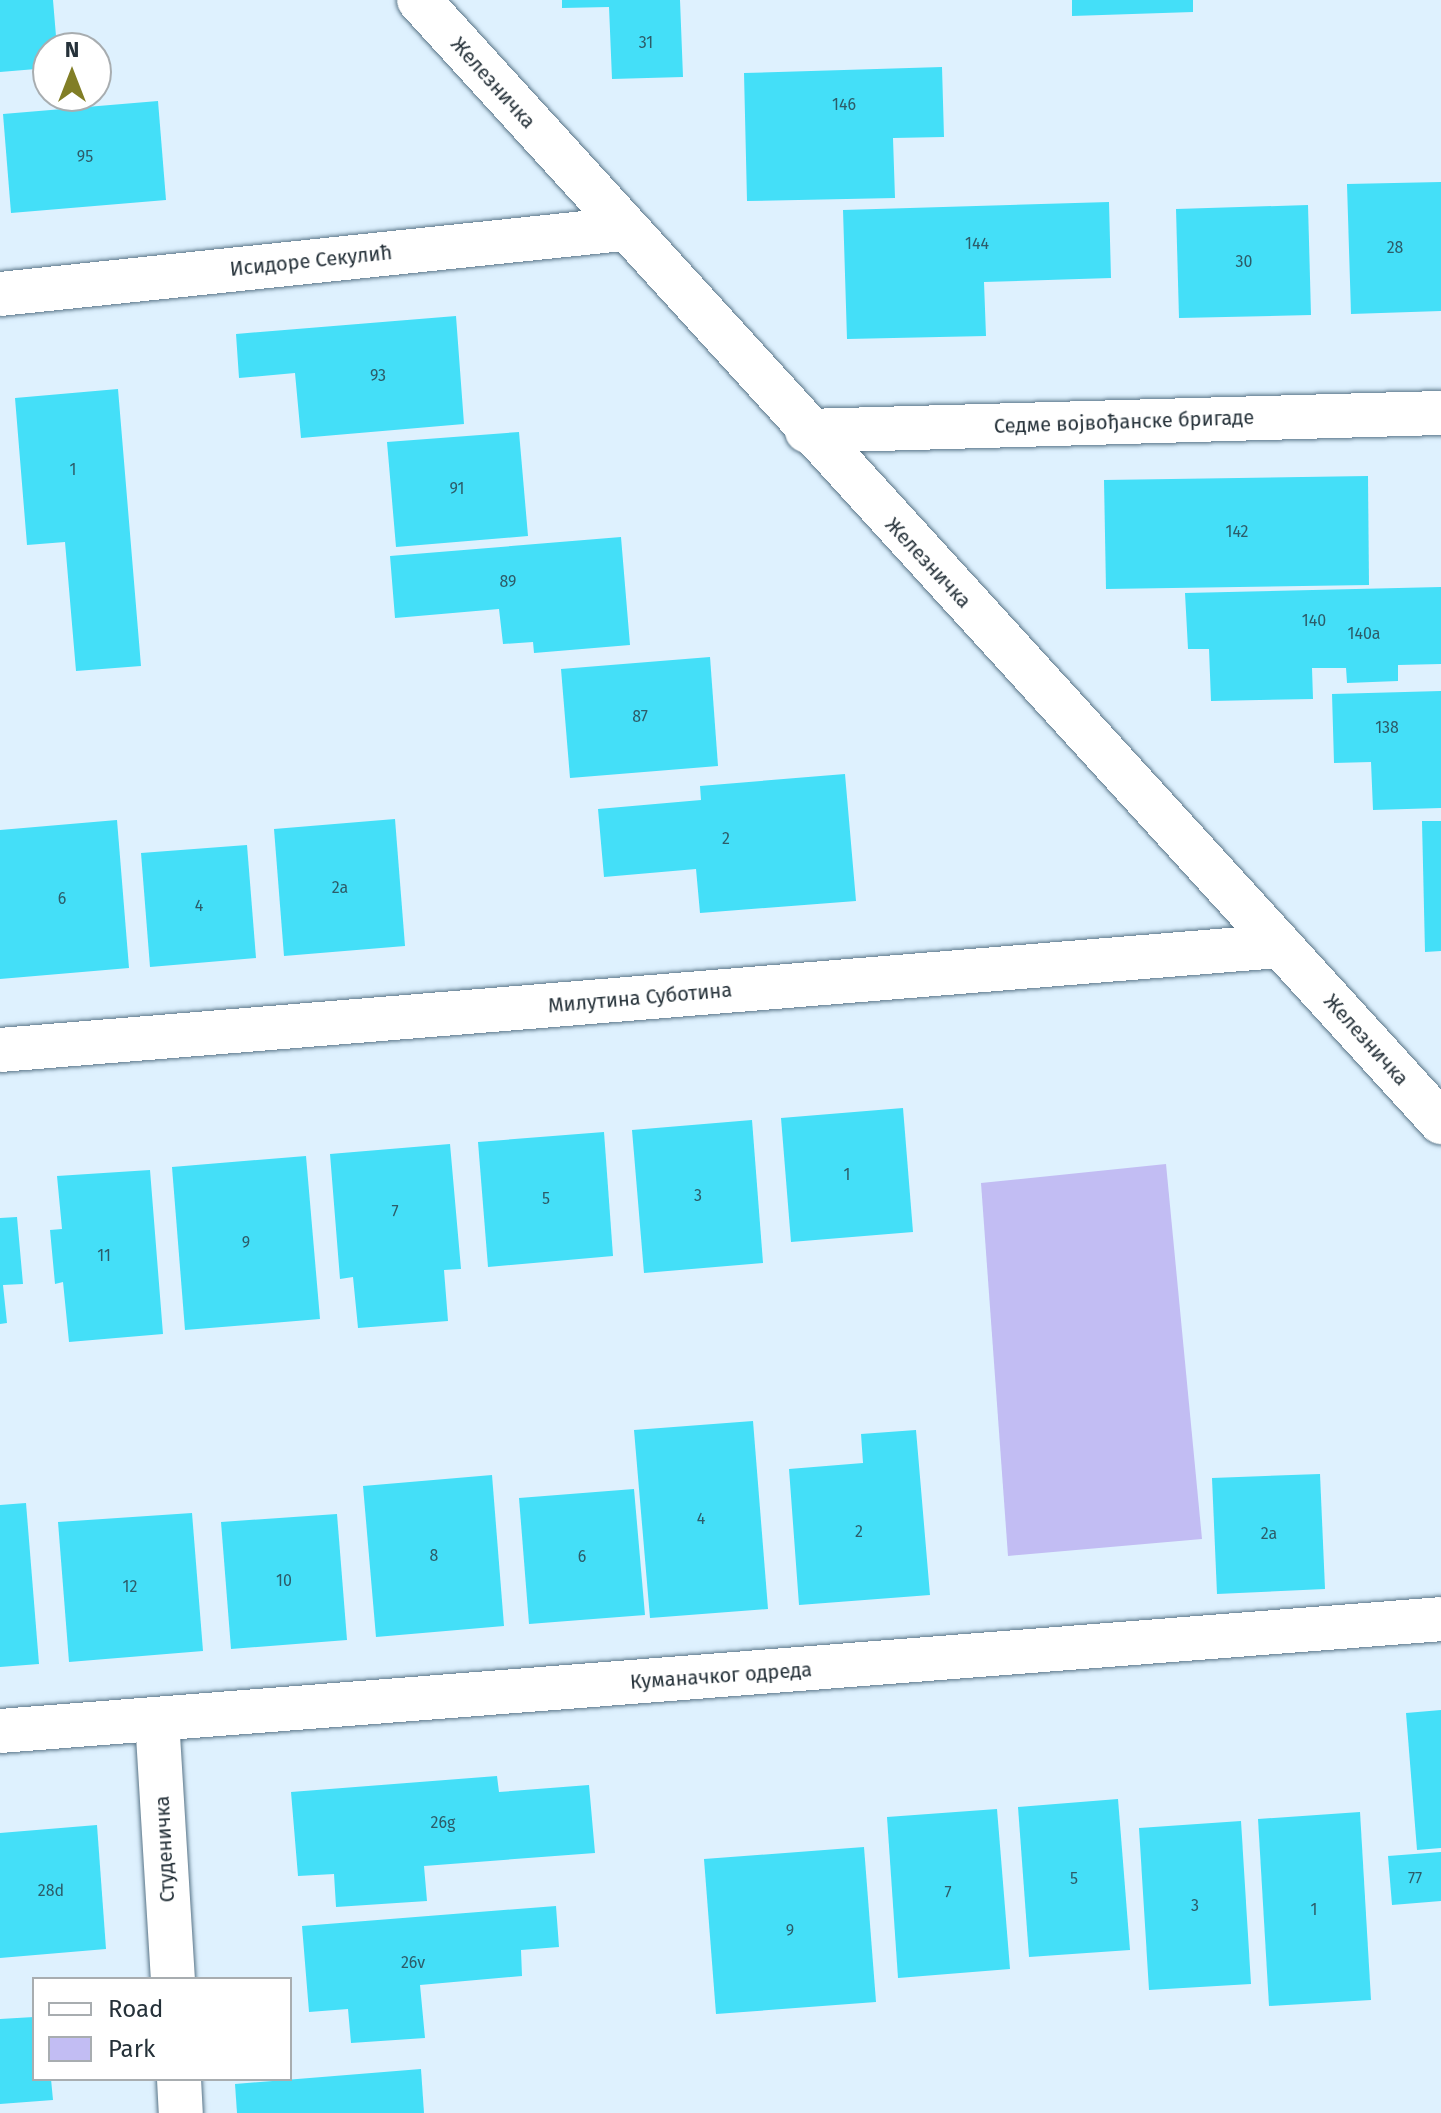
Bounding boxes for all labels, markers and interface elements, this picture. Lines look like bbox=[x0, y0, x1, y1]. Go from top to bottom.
north arrow bbox=[32, 32, 112, 112]
street label: Железничка bbox=[446, 32, 540, 134]
house number: 31 bbox=[639, 33, 653, 53]
text: N bbox=[65, 36, 79, 63]
house number: 146 bbox=[832, 95, 856, 115]
house number: 95 bbox=[77, 147, 93, 167]
house number: 144 bbox=[965, 234, 989, 254]
house number: 28 bbox=[1387, 238, 1403, 258]
street label: Исидоре Секулић bbox=[229, 241, 393, 281]
house number: 30 bbox=[1236, 252, 1252, 272]
house number: 93 bbox=[370, 366, 386, 386]
street label: Седме војвођанске бригаде bbox=[993, 405, 1255, 439]
house number: 1 bbox=[70, 460, 76, 480]
house number: 91 bbox=[449, 479, 465, 499]
street label: Железничка bbox=[880, 513, 976, 613]
house number: 142 bbox=[1225, 522, 1249, 542]
house number: 89 bbox=[500, 572, 516, 592]
house number: 140 bbox=[1302, 611, 1326, 631]
house number: 140a bbox=[1347, 624, 1381, 644]
house number: 87 bbox=[632, 707, 648, 727]
house number: 138 bbox=[1375, 718, 1399, 738]
house number: 2 bbox=[722, 829, 730, 849]
house number: 2a bbox=[332, 878, 348, 898]
house number: 6 bbox=[58, 889, 66, 909]
house number: 4 bbox=[195, 896, 203, 916]
street label: Милутина Суботина bbox=[547, 978, 733, 1018]
street label: Железничка bbox=[1319, 989, 1413, 1091]
house number: 1 bbox=[844, 1165, 850, 1185]
house number: 3 bbox=[694, 1186, 702, 1206]
house number: 5 bbox=[542, 1189, 550, 1209]
house number: 7 bbox=[391, 1202, 399, 1222]
house number: 9 bbox=[242, 1233, 250, 1253]
house number: 11 bbox=[97, 1246, 111, 1266]
house number: 4 bbox=[697, 1509, 705, 1529]
house number: 2 bbox=[855, 1522, 863, 1542]
house number: 2a bbox=[1261, 1524, 1277, 1544]
house number: 8 bbox=[430, 1546, 438, 1566]
house number: 6 bbox=[578, 1547, 586, 1567]
house number: 10 bbox=[276, 1571, 292, 1591]
house number: 12 bbox=[123, 1577, 137, 1597]
street label: Куманачког одреда bbox=[629, 1658, 813, 1694]
street label: Студеничка bbox=[150, 1795, 180, 1903]
house number: 26g bbox=[431, 1813, 455, 1833]
house number: 5 bbox=[1070, 1869, 1078, 1889]
house number: 77 bbox=[1408, 1869, 1422, 1889]
house number: 28d bbox=[38, 1881, 64, 1901]
house number: 7 bbox=[944, 1883, 952, 1903]
house number: 3 bbox=[1191, 1896, 1199, 1916]
house number: 1 bbox=[1311, 1900, 1317, 1920]
house number: 9 bbox=[786, 1921, 794, 1941]
house number: 26v bbox=[401, 1953, 425, 1973]
legend bbox=[32, 1977, 292, 2081]
text: Road bbox=[108, 1995, 163, 2023]
text: Park bbox=[108, 2035, 155, 2063]

